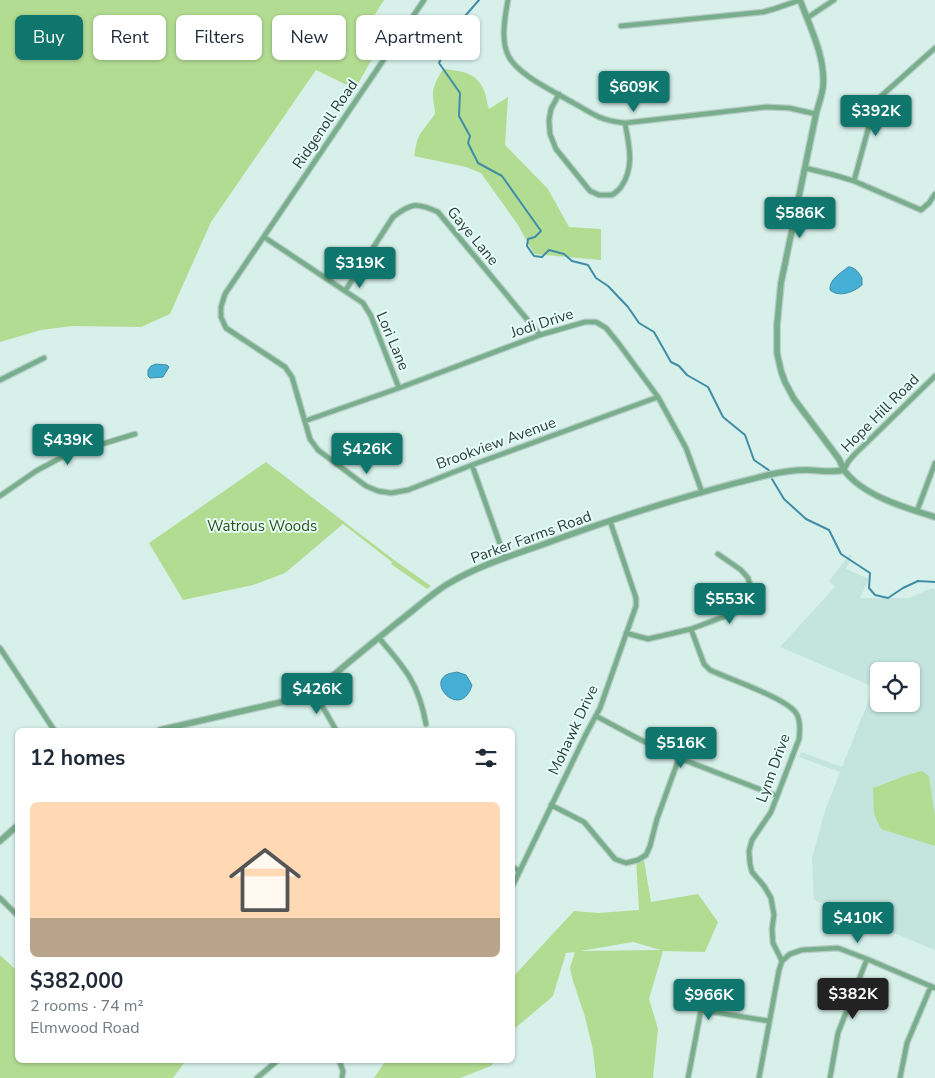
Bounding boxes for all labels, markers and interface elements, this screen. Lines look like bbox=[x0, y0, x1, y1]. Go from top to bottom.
chip: Buy bbox=[15, 15, 83, 60]
chip: Rent bbox=[93, 15, 166, 60]
chip: Filters bbox=[176, 15, 262, 60]
chip: New bbox=[272, 15, 346, 60]
chip: Apartment bbox=[356, 15, 480, 60]
pin: $609K bbox=[599, 70, 669, 113]
street label: Ridgenoll Road bbox=[288, 75, 362, 173]
text: $609K bbox=[609, 76, 659, 98]
pin: $392K bbox=[841, 94, 911, 137]
text: $392K bbox=[851, 100, 901, 122]
pin: $586K bbox=[765, 196, 835, 239]
street label: Gaye Lane bbox=[443, 202, 503, 270]
text: $586K bbox=[775, 202, 825, 224]
pin: $319K bbox=[325, 246, 395, 289]
text: $319K bbox=[335, 252, 385, 274]
street label: Jodi Drive bbox=[507, 303, 576, 343]
street label: Lori Lane bbox=[372, 309, 414, 373]
street label: Hope Hill Road bbox=[837, 370, 923, 456]
street label: Brookview Avenue bbox=[433, 412, 559, 474]
pin: $439K bbox=[33, 424, 103, 466]
text: $439K bbox=[43, 429, 93, 451]
pin: $426K bbox=[332, 432, 402, 475]
text: $426K bbox=[342, 438, 392, 460]
street label: Parker Farms Road bbox=[468, 506, 594, 568]
park label: Watrous Woods bbox=[207, 516, 317, 536]
pin: $553K bbox=[695, 582, 765, 625]
text: $553K bbox=[705, 588, 755, 610]
map controls bbox=[870, 662, 920, 712]
button: locate bbox=[870, 662, 920, 712]
pin: $426K bbox=[282, 672, 352, 715]
text: $426K bbox=[292, 678, 342, 700]
street label: Mohawk Drive bbox=[543, 682, 603, 778]
pin: $516K bbox=[646, 726, 716, 769]
street label: Lynn Drive bbox=[751, 731, 795, 805]
text: $516K bbox=[656, 732, 706, 754]
text: 12 homes bbox=[30, 744, 125, 772]
icon: filters bbox=[472, 744, 500, 772]
icon: home bbox=[220, 835, 310, 925]
pin: $410K bbox=[823, 902, 893, 944]
text: $410K bbox=[833, 907, 883, 929]
text: $382,000 bbox=[30, 967, 123, 995]
pin: $966K bbox=[674, 978, 744, 1021]
pin: $382K bbox=[818, 978, 888, 1020]
text: $382K bbox=[828, 983, 878, 1005]
text: $966K bbox=[684, 984, 734, 1006]
text: 2 rooms · 74 m² bbox=[30, 995, 143, 1017]
text: Elmwood Road bbox=[30, 1017, 139, 1039]

